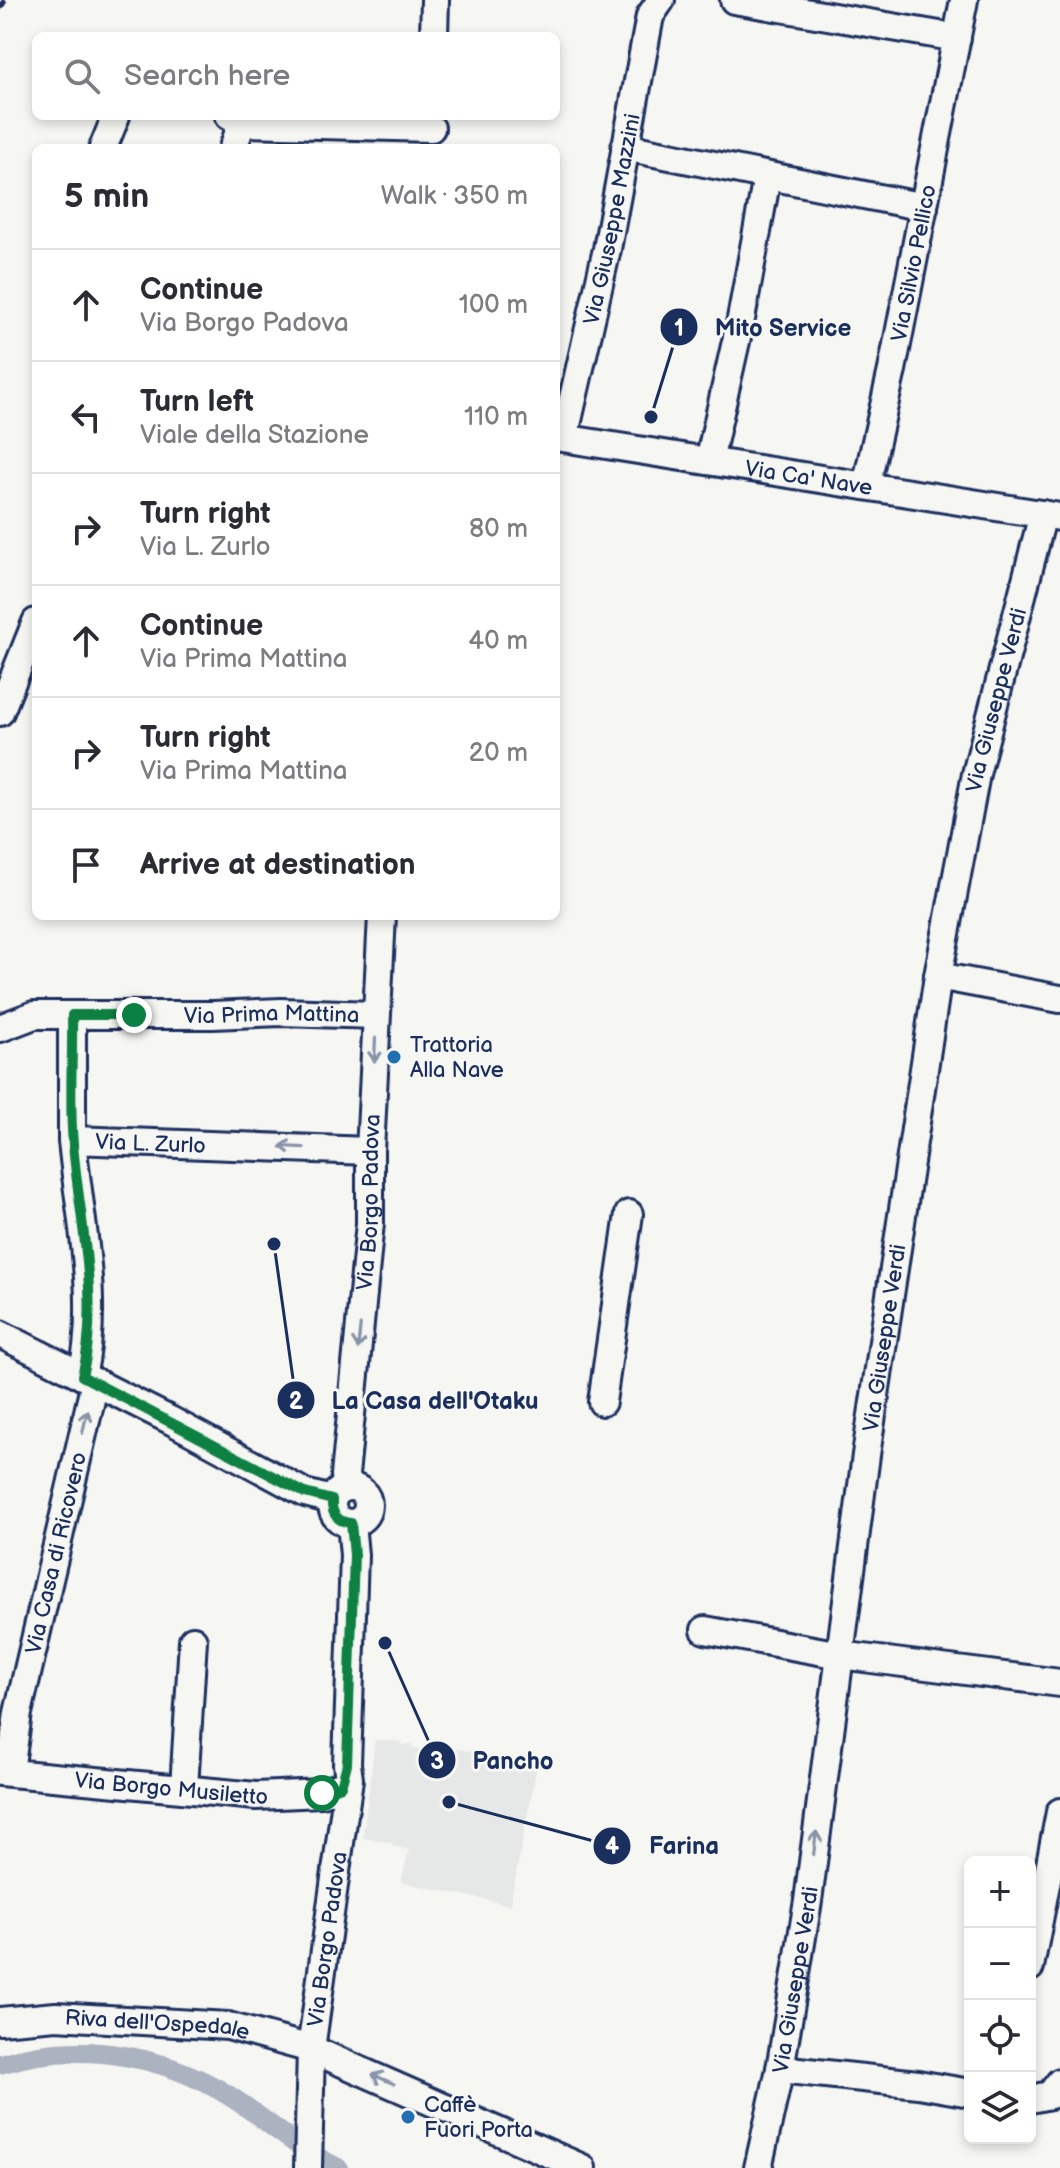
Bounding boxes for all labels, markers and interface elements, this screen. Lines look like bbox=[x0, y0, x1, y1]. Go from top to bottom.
search box bbox=[32, 32, 560, 120]
icon: search bbox=[60, 54, 104, 98]
text: Search here bbox=[124, 58, 290, 94]
street label: Via Giuseppe Mazzini bbox=[578, 112, 647, 328]
text: 5 min bbox=[64, 176, 149, 217]
text: Walk · 350 m bbox=[381, 181, 528, 212]
street label: Via Silvio Pellico bbox=[886, 182, 943, 344]
text: Continue bbox=[140, 272, 263, 308]
icon: ahead bbox=[64, 283, 108, 327]
text: 100 m bbox=[459, 290, 528, 321]
callout: Mito Service bbox=[659, 303, 867, 351]
text: Via Borgo Padova bbox=[140, 308, 349, 339]
text: 1 bbox=[674, 314, 684, 343]
text: Mito Service bbox=[715, 314, 851, 343]
text: Turn left bbox=[140, 384, 254, 420]
icon: left bbox=[64, 395, 108, 439]
text: 110 m bbox=[464, 402, 528, 433]
text: Viale della Stazione bbox=[140, 420, 369, 451]
street label: Via Ca' Nave bbox=[743, 455, 874, 502]
text: Turn right bbox=[140, 496, 271, 532]
icon: right bbox=[64, 507, 108, 551]
text: 80 m bbox=[469, 514, 528, 545]
text: Via L. Zurlo bbox=[140, 532, 271, 563]
street label: Via Giuseppe Verdi bbox=[961, 605, 1033, 794]
text: Continue bbox=[140, 608, 263, 644]
icon: ahead bbox=[64, 619, 108, 663]
text: 40 m bbox=[468, 626, 528, 657]
text: Via Prima Mattina bbox=[140, 644, 348, 675]
text: Turn right bbox=[140, 720, 271, 756]
icon: right bbox=[64, 731, 108, 775]
text: 20 m bbox=[469, 738, 528, 769]
text: Via Prima Mattina bbox=[140, 756, 348, 787]
icon: arrive bbox=[64, 843, 108, 887]
text: Arrive at destination bbox=[140, 847, 416, 883]
route end bbox=[116, 997, 152, 1033]
street label: Via Prima Mattina bbox=[184, 1000, 360, 1030]
place label: Trattoria Alla Nave bbox=[410, 1032, 504, 1084]
one-way arrow bbox=[367, 1036, 382, 1063]
marker: Trattoria Alla Nave bbox=[385, 1048, 403, 1066]
street label: Via Borgo Padova bbox=[351, 1113, 387, 1292]
street label: Via L. Zurlo bbox=[95, 1129, 206, 1160]
one-way arrow bbox=[279, 1139, 306, 1154]
street label: Via Giuseppe Verdi bbox=[858, 1243, 913, 1434]
one-way arrow bbox=[351, 1323, 366, 1350]
callout: La Casa dell'Otaku bbox=[276, 1376, 555, 1424]
text: 2 bbox=[289, 1387, 304, 1416]
text: La Casa dell'Otaku bbox=[332, 1387, 539, 1416]
one-way arrow bbox=[79, 1410, 94, 1436]
street label: Via Casa di Ricovero bbox=[20, 1449, 93, 1657]
callout: Pancho bbox=[417, 1736, 570, 1784]
text: 3 bbox=[430, 1747, 444, 1776]
text: Pancho bbox=[472, 1747, 554, 1776]
street label: Via Borgo Musiletto bbox=[73, 1767, 269, 1811]
route start bbox=[304, 1775, 340, 1811]
callout: Farina bbox=[592, 1822, 735, 1870]
one-way arrow bbox=[808, 1830, 823, 1857]
text: 4 bbox=[605, 1832, 619, 1861]
text: Farina bbox=[649, 1832, 719, 1861]
street label: Via Borgo Padova bbox=[302, 1850, 354, 2029]
map controls bbox=[964, 1856, 1036, 2144]
button: + bbox=[964, 1856, 1036, 1928]
street label: Via Giuseppe Verdi bbox=[768, 1885, 825, 2075]
button: − bbox=[964, 1928, 1036, 2000]
button: locate bbox=[964, 2000, 1036, 2072]
street label: Riva dell'Ospedale bbox=[64, 2005, 253, 2046]
one-way arrow bbox=[372, 2071, 396, 2086]
button: layers bbox=[964, 2072, 1036, 2144]
place label: Caffè Fuori Porta bbox=[424, 2092, 533, 2144]
marker: Caffè Fuori Porta bbox=[399, 2108, 417, 2126]

